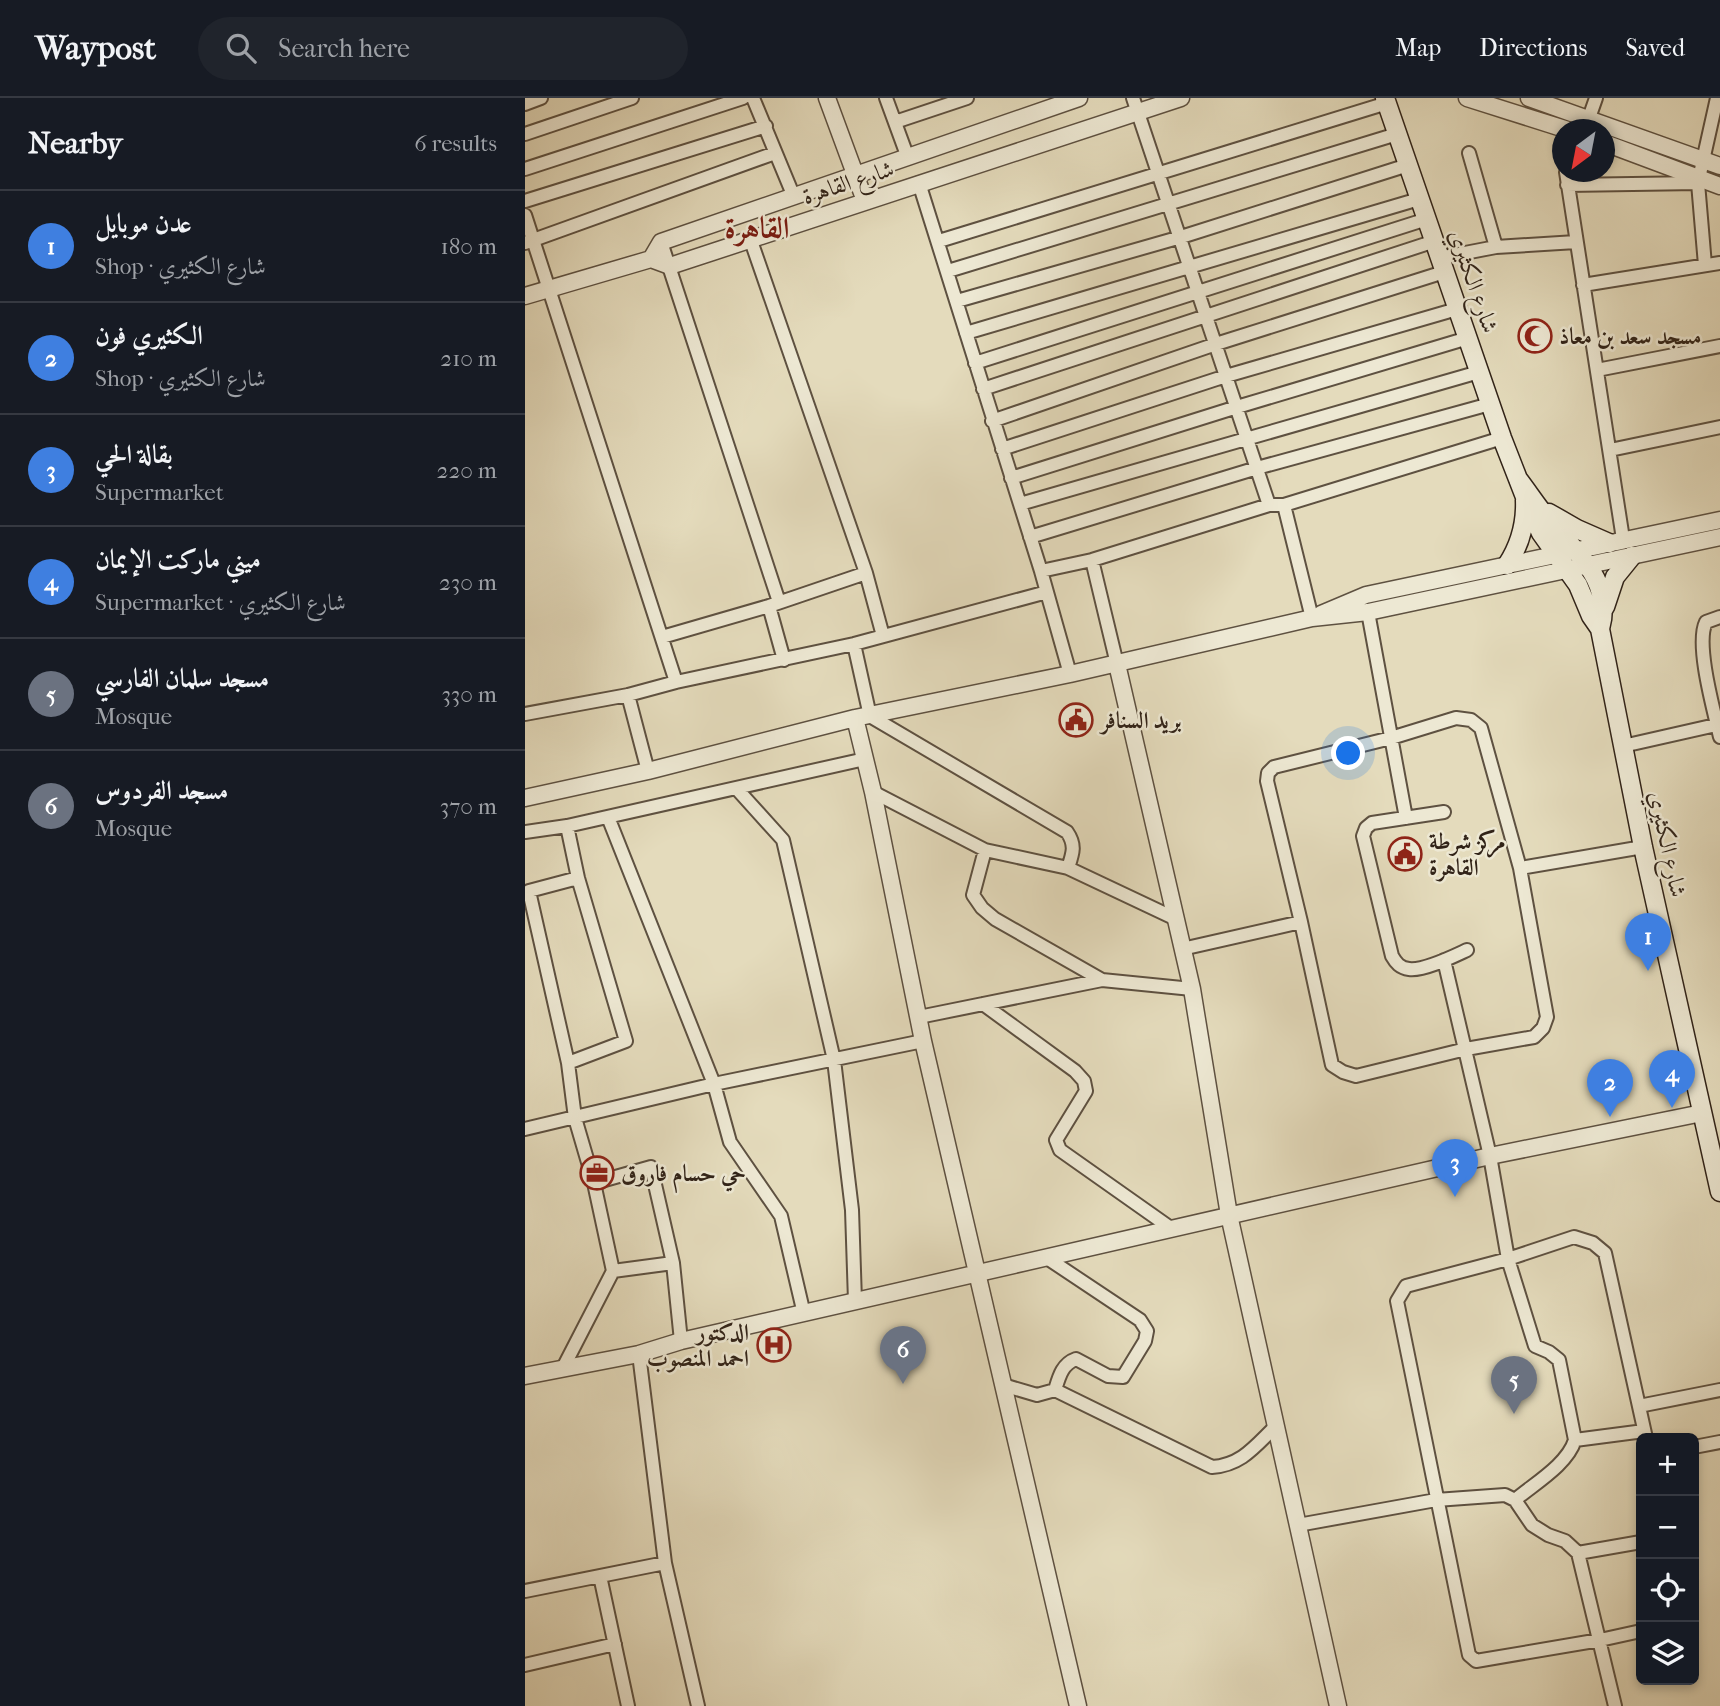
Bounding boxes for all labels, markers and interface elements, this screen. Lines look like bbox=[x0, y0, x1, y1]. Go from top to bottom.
search box bbox=[198, 17, 688, 80]
text: Waypost bbox=[35, 29, 156, 68]
icon: search bbox=[222, 29, 260, 67]
text: Search here bbox=[278, 33, 410, 64]
text: Map bbox=[1395, 34, 1441, 62]
text: Directions bbox=[1479, 34, 1587, 62]
text: Saved bbox=[1625, 34, 1685, 62]
north arrow bbox=[1552, 119, 1615, 182]
text: Nearby bbox=[28, 126, 123, 161]
text: 6 results bbox=[414, 130, 497, 157]
street label: شارع القاهرة bbox=[799, 155, 899, 216]
text: عدن موبايل bbox=[95, 208, 192, 239]
district label: القاهرة bbox=[725, 211, 789, 247]
street label: شارع الكثيري bbox=[1438, 226, 1504, 338]
text: 1 bbox=[47, 233, 55, 260]
text: 180 m bbox=[440, 233, 497, 260]
text: Shop · شارع الكثيري bbox=[95, 253, 266, 280]
mosque icon: مسجد سعد بن معاذ bbox=[1516, 317, 1554, 355]
text: الكثيري فون bbox=[95, 320, 203, 351]
place label: مسجد سعد بن معاذ bbox=[1559, 323, 1702, 350]
text: 2 bbox=[45, 345, 57, 372]
text: 210 m bbox=[440, 345, 497, 372]
text: Shop · شارع الكثيري bbox=[95, 365, 266, 392]
text: بقالة الحي bbox=[95, 439, 173, 470]
text: 3 bbox=[46, 457, 56, 484]
text: 220 m bbox=[437, 457, 497, 484]
text: Supermarket bbox=[95, 479, 224, 506]
text: ميني ماركت الإيمان bbox=[95, 544, 261, 575]
text: 4 bbox=[44, 569, 58, 596]
text: 230 m bbox=[439, 569, 497, 596]
text: Supermarket · شارع الكثيري bbox=[95, 589, 346, 616]
text: مسجد سلمان الفارسي bbox=[95, 663, 269, 694]
text: 5 bbox=[46, 681, 56, 708]
text: 330 m bbox=[441, 681, 497, 708]
public building icon: بريد السنافر bbox=[1057, 701, 1095, 739]
text: Mosque bbox=[95, 703, 172, 730]
place label: بريد السنافر bbox=[1098, 707, 1182, 735]
your location bbox=[1331, 736, 1365, 770]
text: مسجد الفردوس bbox=[95, 775, 228, 806]
street label: شارع الكثيري bbox=[1637, 789, 1692, 901]
text: 6 bbox=[45, 793, 57, 820]
text: 370 m bbox=[440, 793, 497, 820]
text: Mosque bbox=[95, 815, 172, 842]
place label: مركز شرطة القاهرة bbox=[1429, 828, 1506, 882]
public building icon: مركز شرطة القاهرة bbox=[1386, 835, 1424, 873]
pin: 1 bbox=[1625, 913, 1671, 971]
pin: 4 bbox=[1649, 1050, 1695, 1108]
pin: 2 bbox=[1587, 1059, 1633, 1117]
pin: 3 bbox=[1432, 1139, 1478, 1197]
office icon: حي حسام فاروق bbox=[578, 1154, 616, 1192]
place label: حي حسام فاروق bbox=[621, 1160, 746, 1194]
place label: الدكتور احمد المنصوب bbox=[647, 1319, 749, 1373]
hospital icon: الدكتور احمد المنصوب bbox=[755, 1326, 793, 1364]
pin: 6 bbox=[880, 1326, 926, 1384]
pin: 5 bbox=[1491, 1356, 1537, 1414]
map controls bbox=[1636, 1433, 1699, 1685]
button: + bbox=[1636, 1433, 1699, 1496]
button: − bbox=[1636, 1496, 1699, 1559]
button: locate bbox=[1636, 1559, 1699, 1622]
button: layers bbox=[1636, 1622, 1699, 1685]

